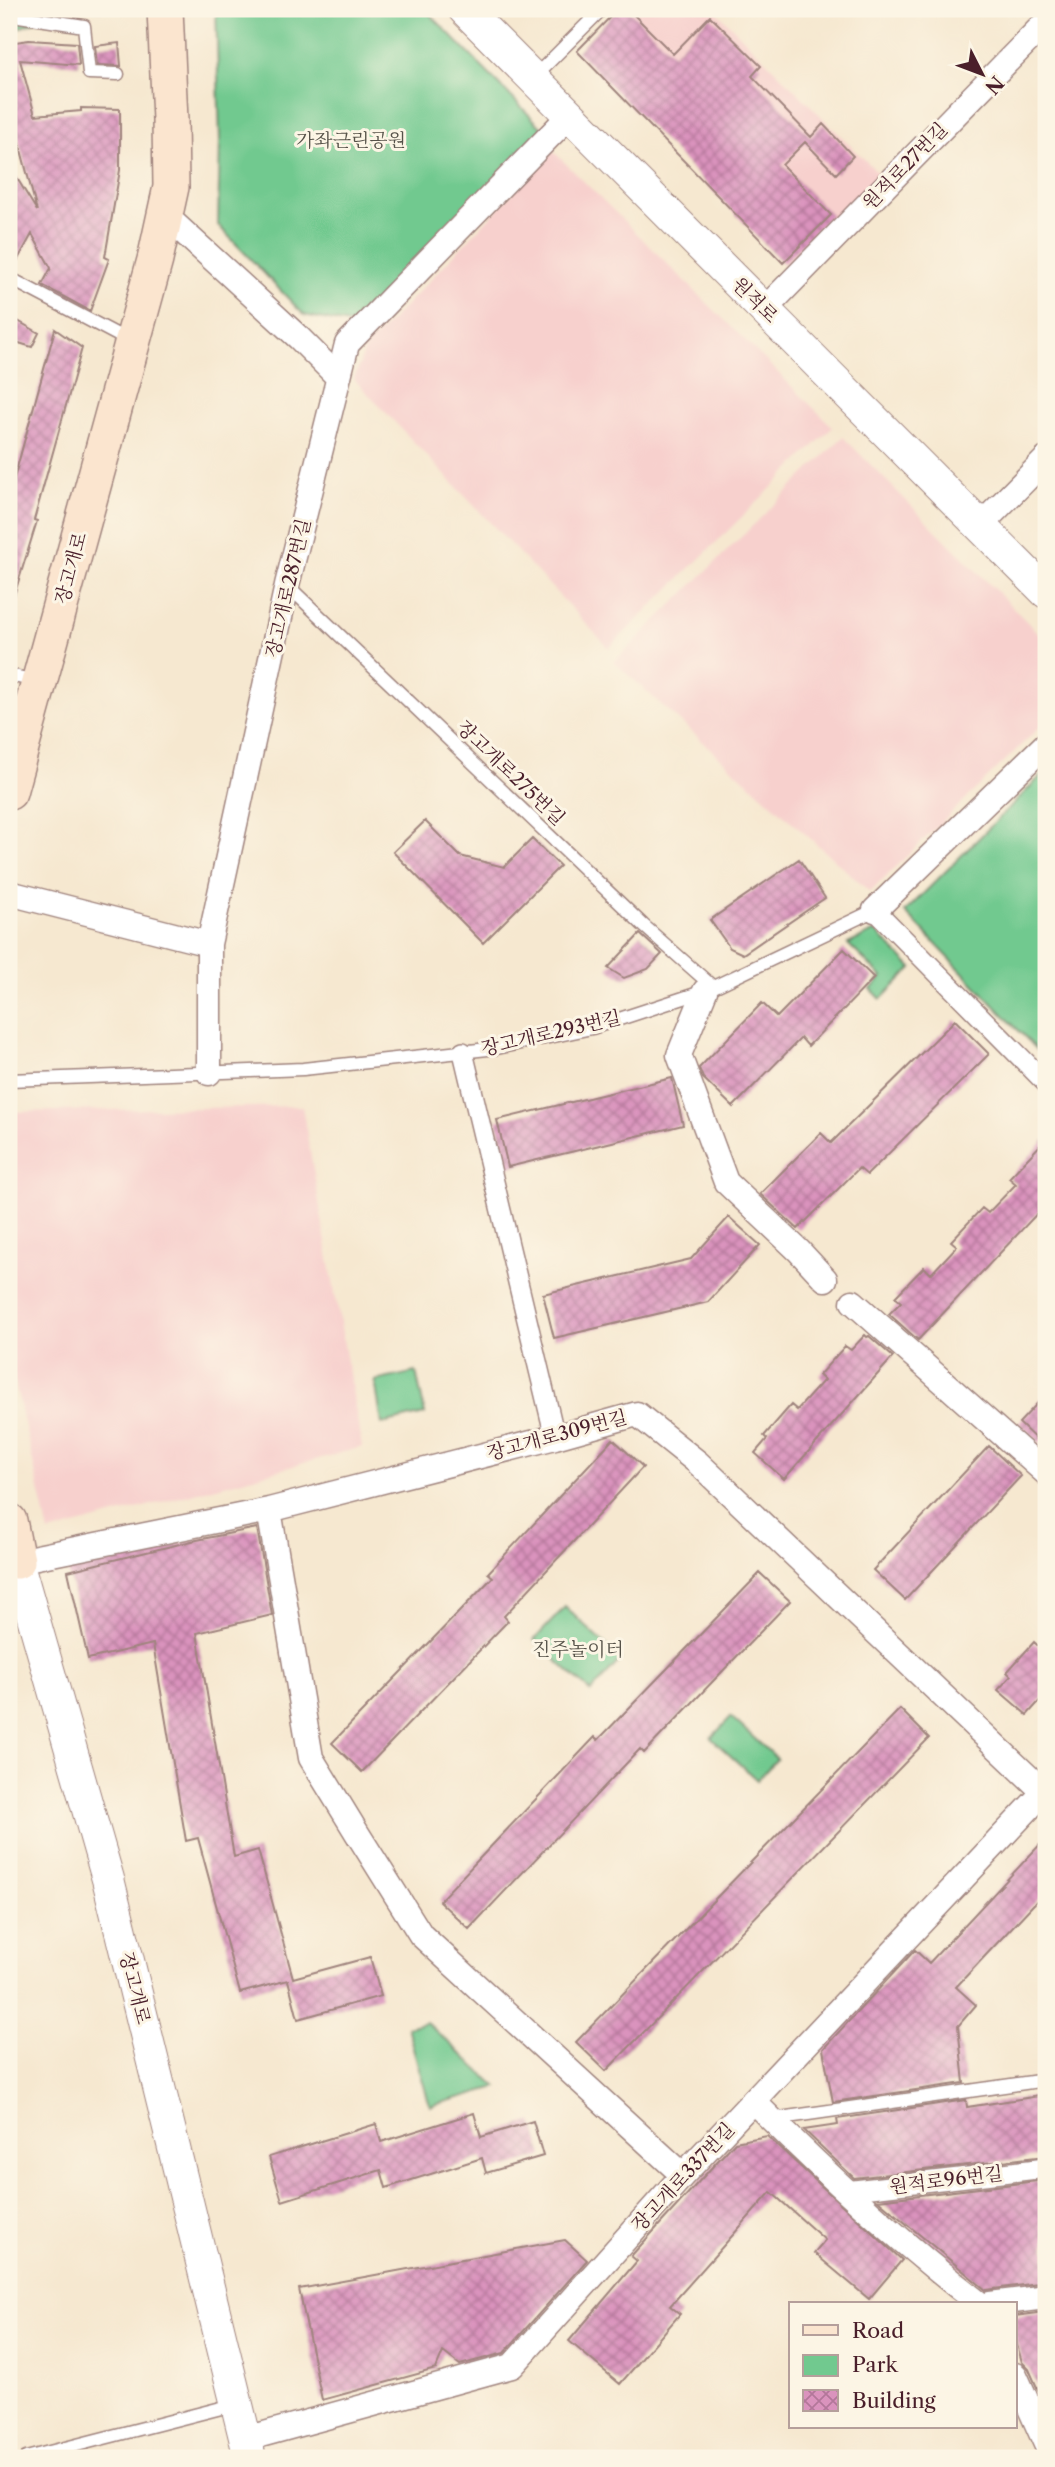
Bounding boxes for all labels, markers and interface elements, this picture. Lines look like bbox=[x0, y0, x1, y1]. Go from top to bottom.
north arrow bbox=[946, 38, 1016, 108]
text: N bbox=[980, 71, 1008, 99]
street label: 원적로27번길 bbox=[858, 118, 952, 214]
park label: 가좌근린공원 bbox=[296, 129, 406, 152]
street label: 원적로 bbox=[727, 272, 783, 328]
street label: 장고개로287번길 bbox=[261, 516, 315, 660]
street label: 장고개로 bbox=[50, 530, 92, 606]
street label: 장고개로275번길 bbox=[452, 716, 570, 830]
street label: 장고개로293번길 bbox=[479, 1006, 623, 1060]
street label: 장고개로309번길 bbox=[485, 1405, 629, 1465]
park label: 진주놀이터 bbox=[532, 1638, 624, 1661]
street label: 장고개로 bbox=[115, 1950, 155, 2026]
street label: 장고개로337번길 bbox=[627, 2118, 739, 2236]
street label: 원적로96번길 bbox=[888, 2162, 1004, 2198]
legend bbox=[789, 2302, 1016, 2428]
text: Road bbox=[852, 2318, 904, 2343]
text: Park bbox=[852, 2352, 898, 2377]
text: Building bbox=[852, 2388, 937, 2413]

